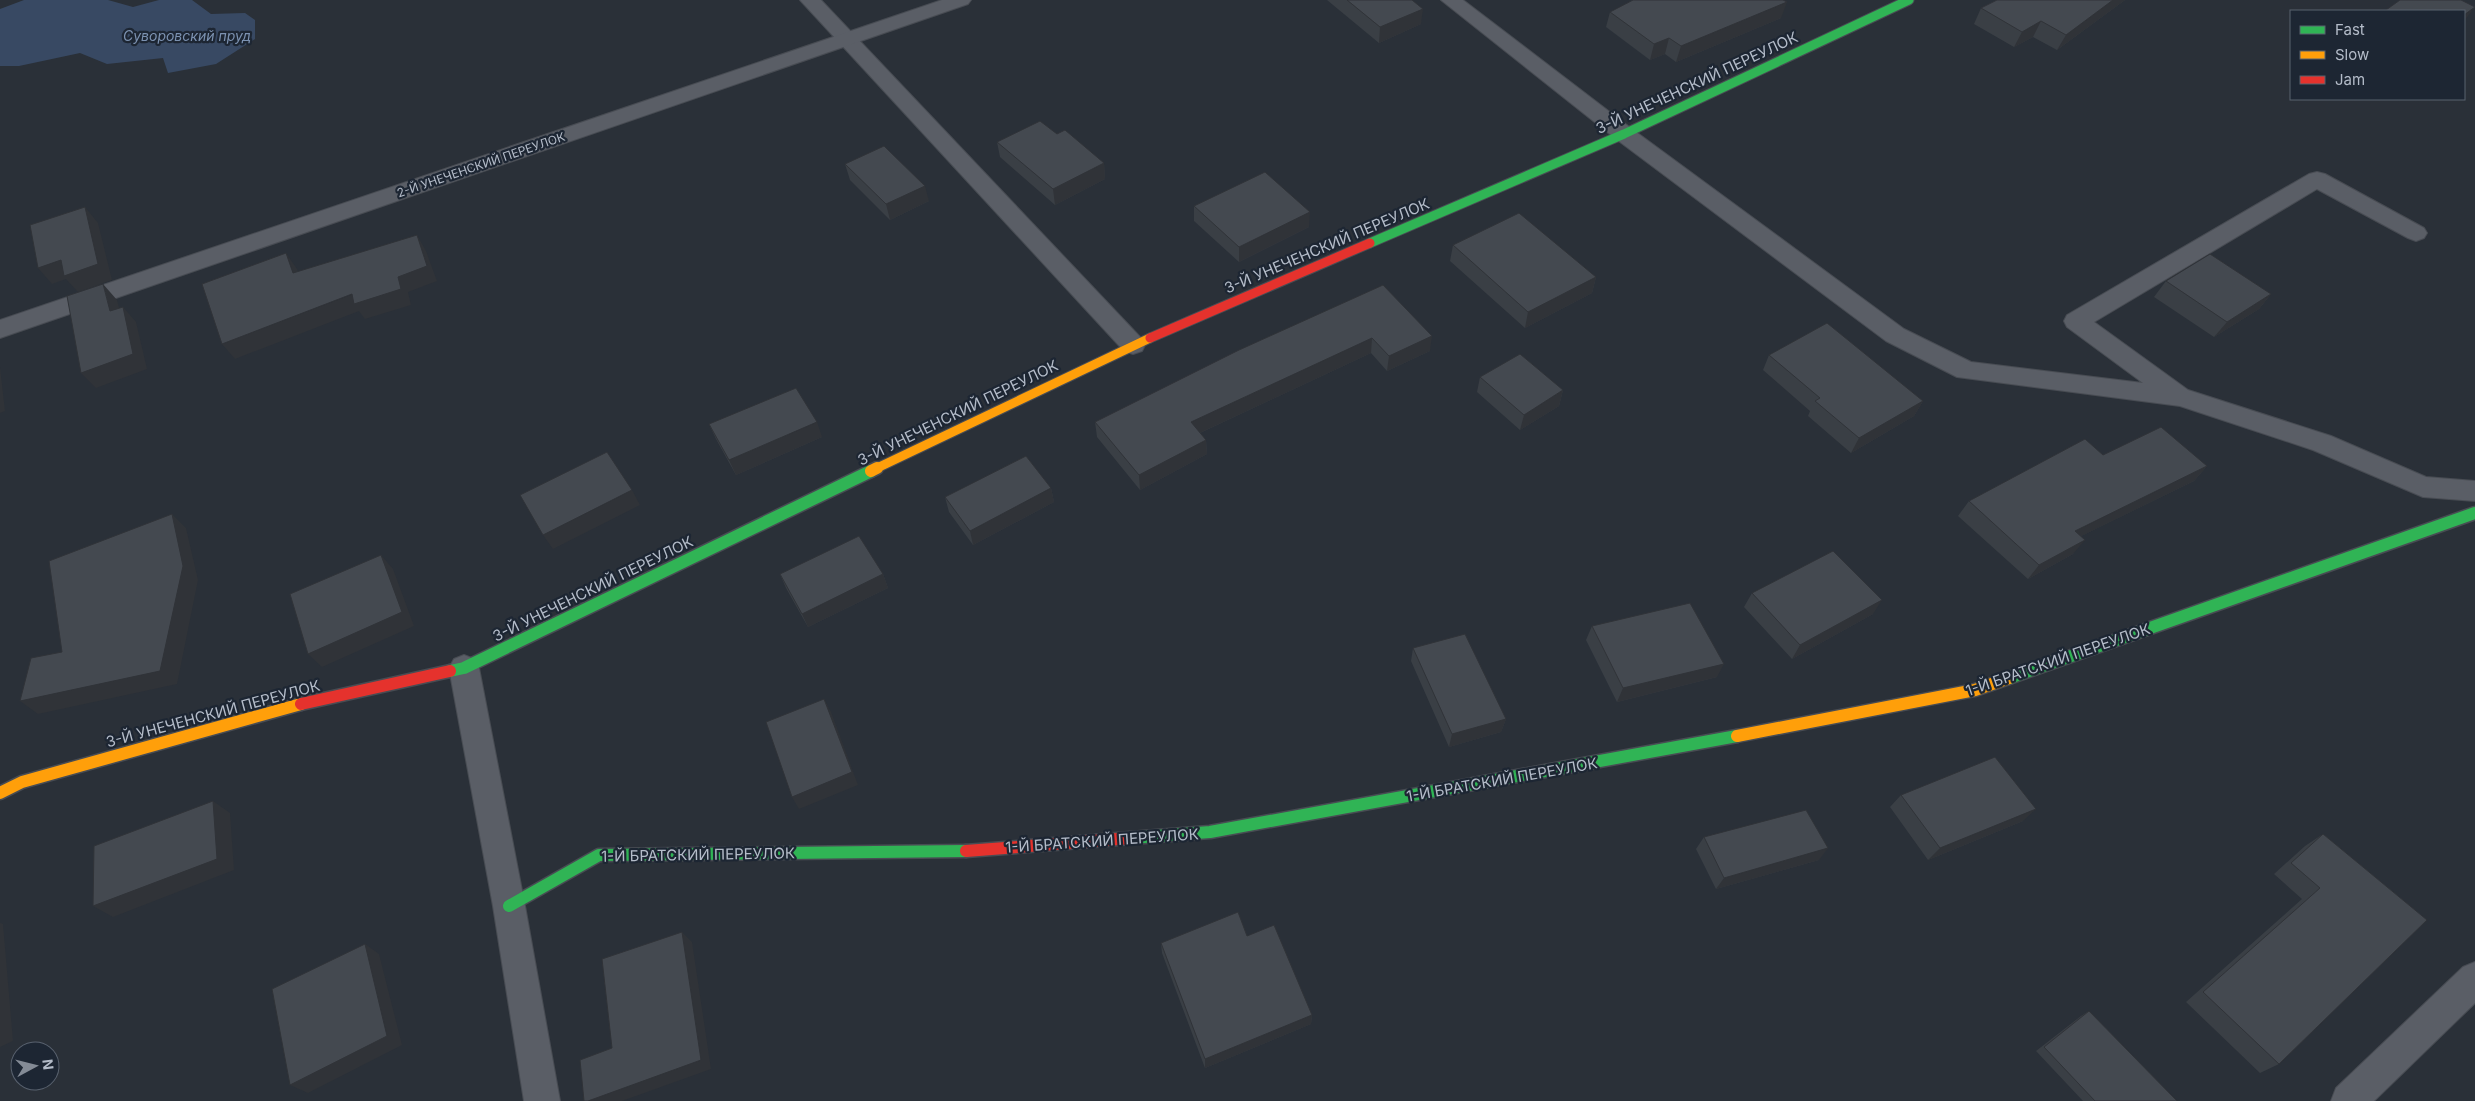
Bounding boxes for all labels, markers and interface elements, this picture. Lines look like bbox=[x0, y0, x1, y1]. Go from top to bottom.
legend bbox=[2290, 10, 2465, 100]
text: Fast bbox=[2335, 20, 2365, 39]
water label: Суворовский пруд bbox=[123, 27, 251, 44]
street label: 3-Й УНЕЧЕНСКИЙ ПЕРЕУЛОК bbox=[1593, 27, 1801, 138]
text: Slow bbox=[2335, 45, 2369, 64]
text: Jam bbox=[2335, 70, 2365, 89]
street label: 2-Й УНЕЧЕНСКИЙ ПЕРЕУЛОК bbox=[395, 129, 567, 200]
street label: 3-Й УНЕЧЕНСКИЙ ПЕРЕУЛОК bbox=[1221, 194, 1432, 297]
street label: 3-Й УНЕЧЕНСКИЙ ПЕРЕУЛОК bbox=[854, 356, 1061, 469]
street label: 3-Й УНЕЧЕНСКИЙ ПЕРЕУЛОК bbox=[489, 532, 696, 645]
street label: 1-Й БРАТСКИЙ ПЕРЕУЛОК bbox=[1963, 619, 2153, 700]
street label: 3-Й УНЕЧЕНСКИЙ ПЕРЕУЛОК bbox=[104, 676, 322, 751]
street label: 1-Й БРАТСКИЙ ПЕРЕУЛОК bbox=[1405, 753, 1599, 806]
street label: 1-Й БРАТСКИЙ ПЕРЕУЛОК bbox=[1005, 824, 1199, 857]
street label: 1-Й БРАТСКИЙ ПЕРЕУЛОК bbox=[601, 843, 795, 866]
north arrow bbox=[10, 1041, 60, 1091]
text: N bbox=[39, 1058, 57, 1071]

